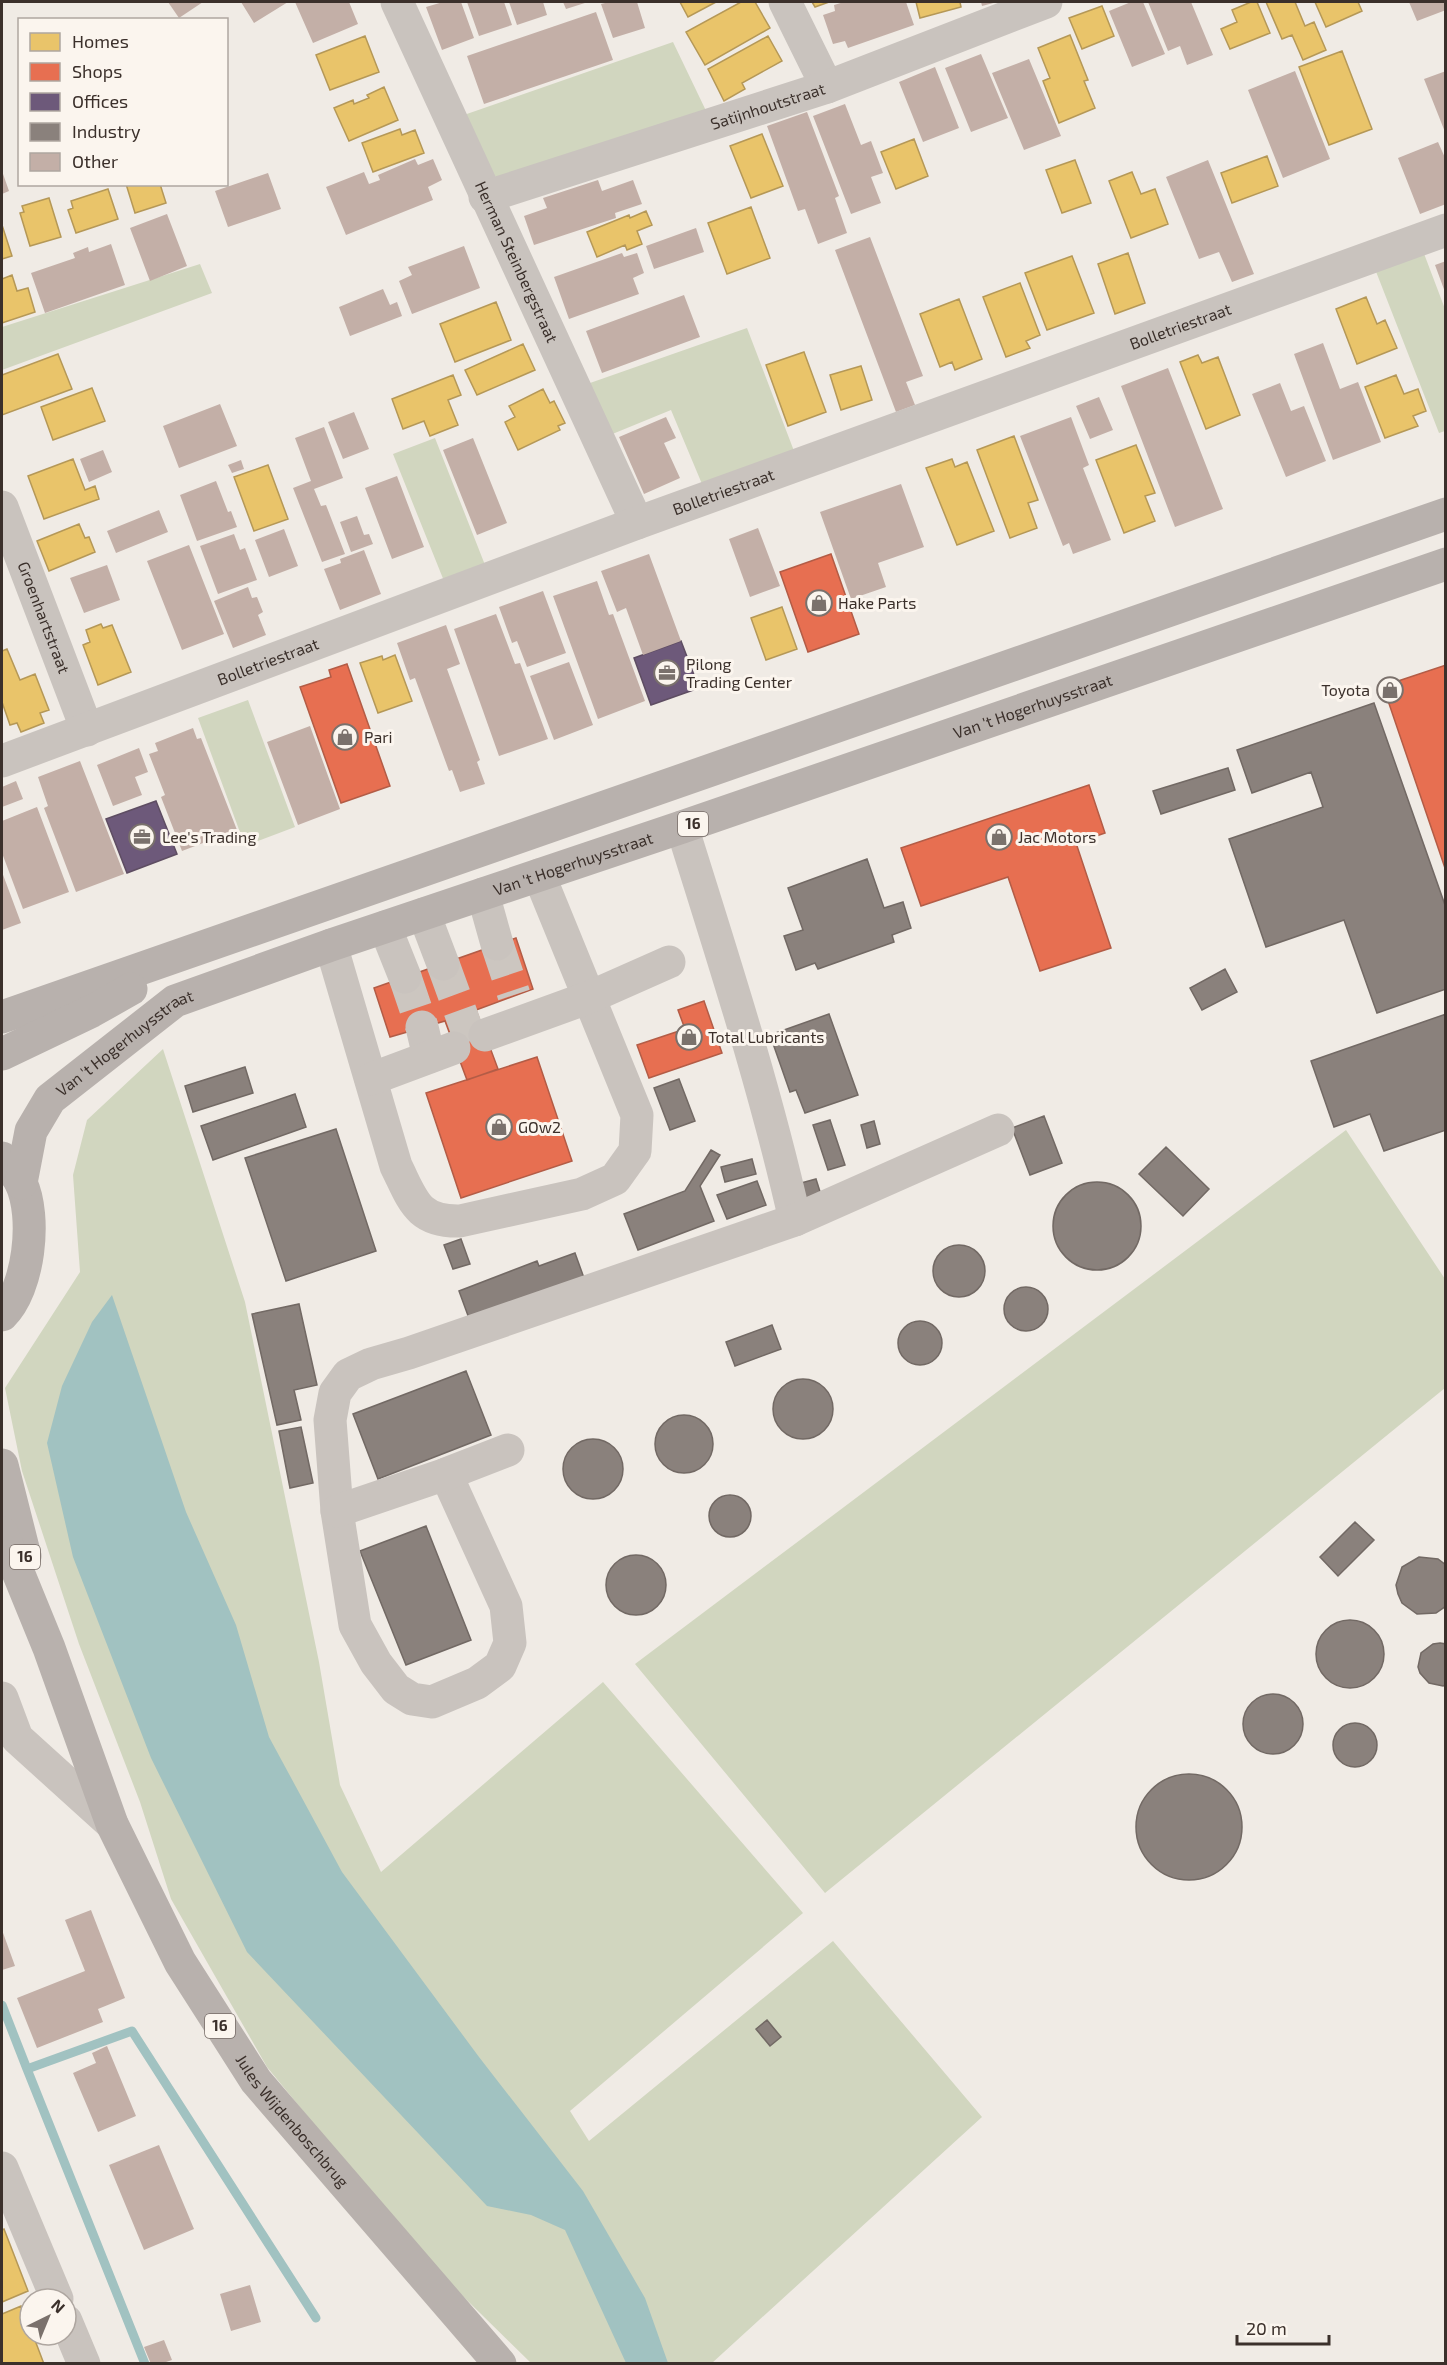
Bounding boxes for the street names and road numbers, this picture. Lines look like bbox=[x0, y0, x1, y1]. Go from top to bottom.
street label: Satijnhoutstraat bbox=[708, 78, 827, 133]
street label: Herman Steinbergstraat bbox=[472, 178, 562, 345]
street label: Bolletriestraat bbox=[1127, 299, 1234, 353]
street label: Bolletriestraat bbox=[670, 464, 777, 518]
street label: Groenhartstraat bbox=[15, 558, 74, 676]
street label: Bolletriestraat bbox=[215, 633, 321, 688]
street label: Van 't Hogerhuysstraat bbox=[951, 670, 1115, 742]
road number: 16 bbox=[678, 812, 708, 836]
street label: Van 't Hogerhuysstraat bbox=[491, 828, 655, 899]
street label: Van 't Hogerhuysstraat bbox=[52, 985, 195, 1100]
road number: 16 bbox=[10, 1545, 40, 1569]
road number: 16 bbox=[205, 2014, 235, 2038]
street label: Jules Wijdenboschbrug bbox=[232, 2051, 353, 2191]

